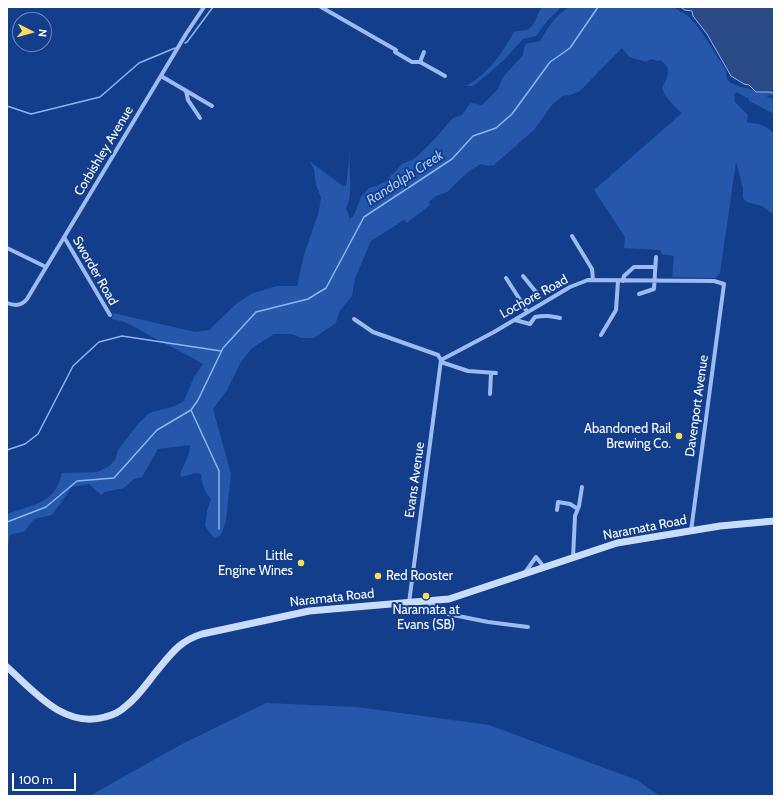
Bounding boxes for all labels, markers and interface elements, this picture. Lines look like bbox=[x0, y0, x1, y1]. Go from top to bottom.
north arrow bbox=[12, 12, 52, 52]
text: N bbox=[36, 29, 50, 38]
street label: Corbishley Avenue bbox=[71, 103, 137, 199]
water label: Randolph Creek bbox=[363, 147, 447, 209]
street label: Sworder Road bbox=[69, 234, 121, 308]
street label: Lochore Road bbox=[497, 272, 571, 322]
street label: Davenport Avenue bbox=[682, 354, 712, 458]
place label: Abandoned Rail Brewing Co. bbox=[584, 421, 671, 452]
marker: Abandoned Rail Brewing Co. bbox=[674, 431, 684, 441]
street label: Evans Avenue bbox=[402, 441, 428, 519]
street label: Naramata Road bbox=[602, 512, 688, 544]
place label: Little Engine Wines bbox=[218, 548, 293, 579]
marker: Little Engine Wines bbox=[296, 558, 306, 568]
place label: Red Rooster bbox=[386, 568, 453, 584]
marker: Red Rooster bbox=[373, 571, 383, 581]
street label: Naramata Road bbox=[289, 586, 375, 610]
marker: Naramata at Evans (SB) bbox=[421, 591, 431, 601]
place label: Naramata at Evans (SB) bbox=[392, 602, 460, 633]
scale bar bbox=[14, 765, 78, 791]
text: 100 m bbox=[19, 772, 53, 787]

